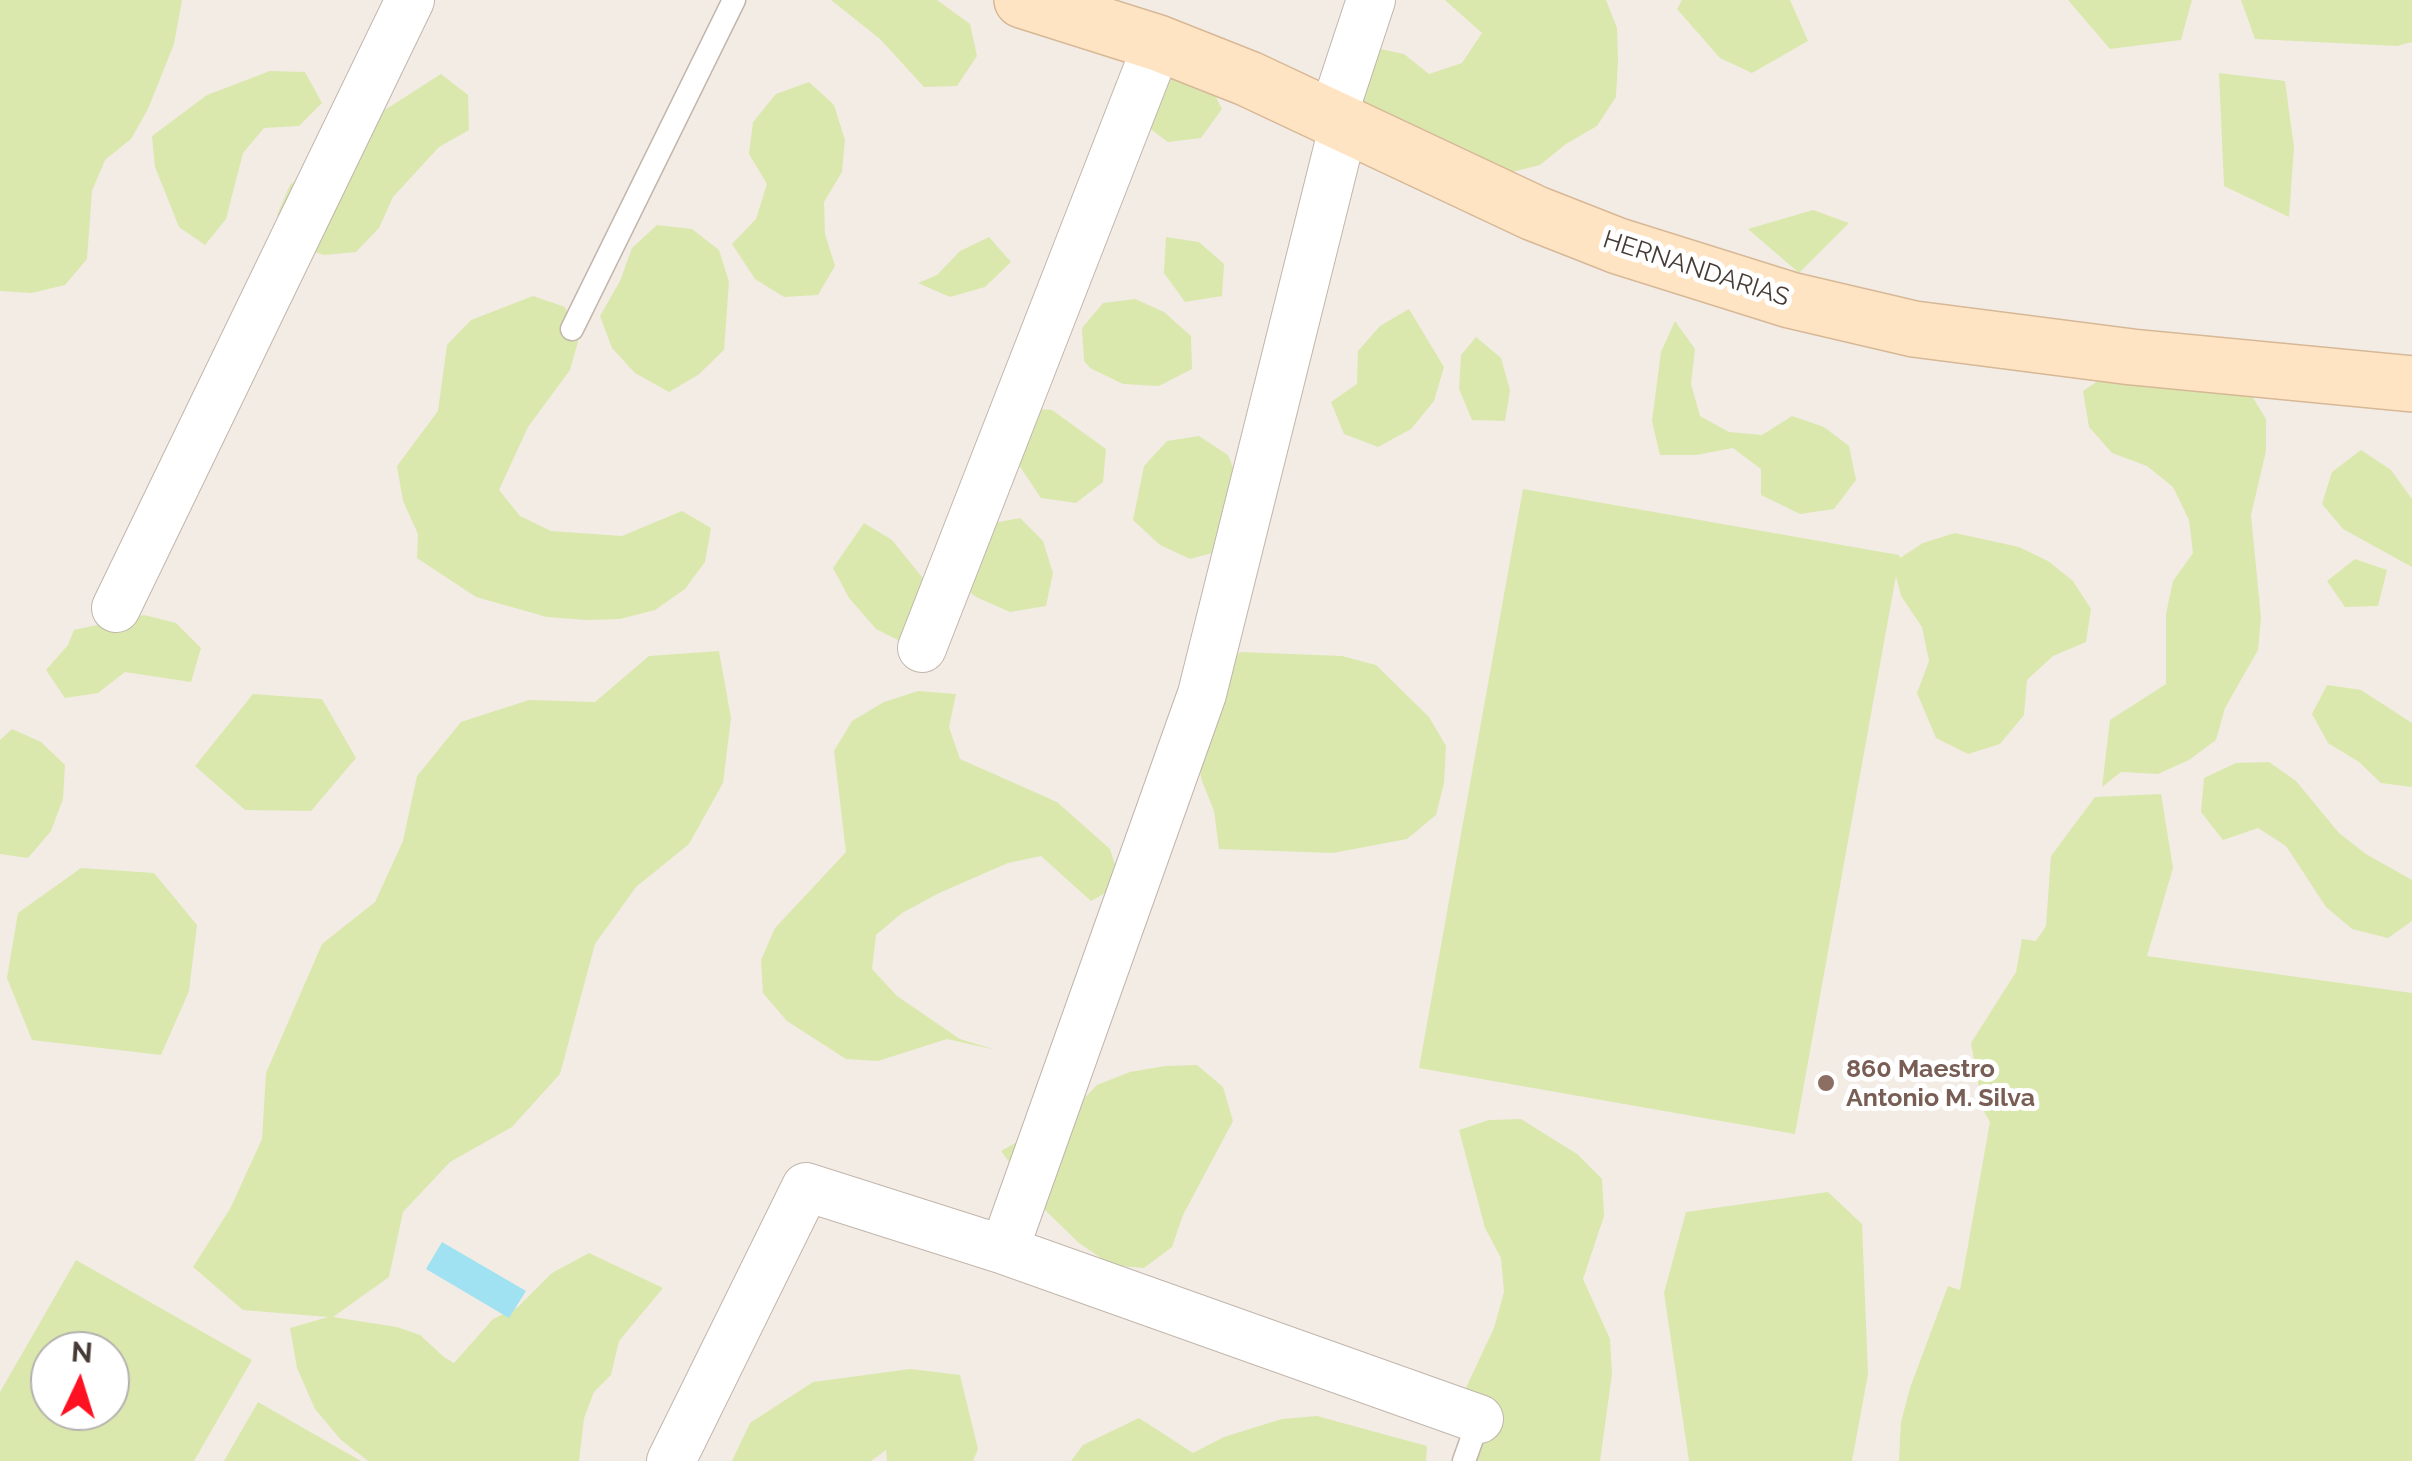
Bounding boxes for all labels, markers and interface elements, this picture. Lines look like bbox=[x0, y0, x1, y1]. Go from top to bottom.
street label: HERNANDARIAS bbox=[1599, 225, 1793, 313]
place label: 860 Maestro Antonio M. Silva bbox=[1846, 1054, 2035, 1113]
marker: 860 Maestro Antonio M. Silva bbox=[1815, 1072, 1837, 1094]
north arrow bbox=[30, 1331, 130, 1431]
text: N bbox=[70, 1335, 94, 1370]

